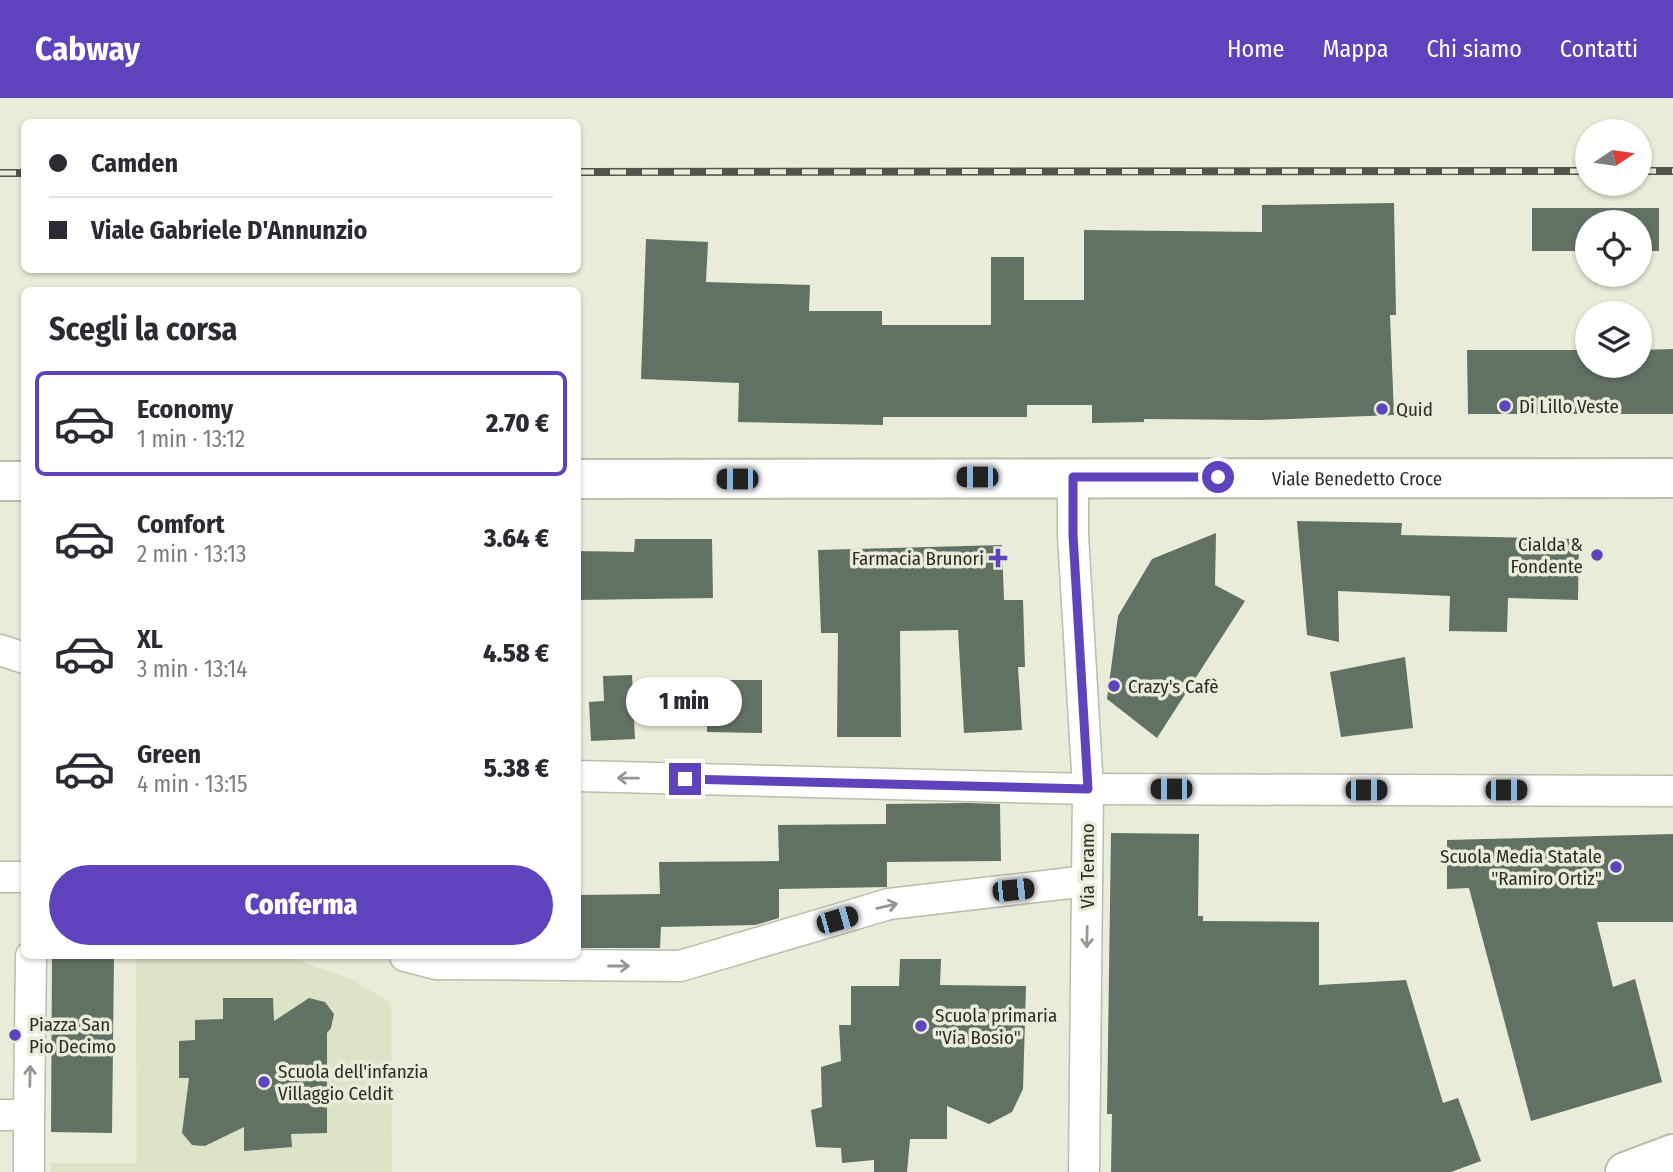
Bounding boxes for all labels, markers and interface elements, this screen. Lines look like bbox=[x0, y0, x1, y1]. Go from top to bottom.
text: Cabway bbox=[35, 29, 140, 69]
text: Home bbox=[1227, 35, 1284, 63]
text: Mappa bbox=[1322, 35, 1388, 63]
text: Chi siamo bbox=[1426, 35, 1522, 63]
text: Contatti bbox=[1560, 35, 1638, 63]
north arrow bbox=[1575, 119, 1652, 196]
map controls bbox=[1575, 119, 1652, 378]
text: Camden bbox=[91, 148, 178, 179]
button: locate bbox=[1575, 210, 1652, 287]
text: Viale Gabriele D'Annunzio bbox=[91, 215, 367, 246]
button: layers bbox=[1575, 301, 1652, 378]
text: Scegli la corsa bbox=[49, 310, 237, 348]
icon: car bbox=[53, 392, 116, 455]
text: Economy bbox=[137, 394, 233, 425]
place label: Di Lillo Veste bbox=[1519, 395, 1619, 418]
place label: Quid bbox=[1396, 398, 1433, 421]
marker: Di Lillo Veste bbox=[1497, 398, 1513, 414]
marker: Quid bbox=[1374, 401, 1390, 417]
text: 2.70 € bbox=[486, 408, 549, 439]
text: 1 min · 13:12 bbox=[137, 425, 245, 453]
route start bbox=[1202, 461, 1234, 493]
car bbox=[957, 467, 999, 488]
street label: Viale Benedetto Croce bbox=[1272, 467, 1442, 490]
car bbox=[717, 469, 759, 490]
icon: car bbox=[53, 507, 116, 570]
text: Comfort bbox=[137, 509, 225, 540]
text: 3.64 € bbox=[484, 523, 549, 554]
place label: Cialda & Fondente bbox=[1510, 533, 1583, 578]
text: 2 min · 13:13 bbox=[137, 540, 246, 568]
place label: Farmacia Brunori bbox=[852, 547, 984, 570]
marker: Cialda & Fondente bbox=[1589, 547, 1605, 563]
marker: Farmacia Brunori bbox=[990, 550, 1006, 566]
icon: car bbox=[53, 622, 116, 685]
text: XL bbox=[137, 624, 163, 655]
text: 4.58 € bbox=[483, 638, 549, 669]
text: 3 min · 13:14 bbox=[137, 655, 247, 683]
place label: Crazy's Cafè bbox=[1128, 675, 1219, 698]
callout: 1 min bbox=[627, 678, 743, 726]
marker: Crazy's Cafè bbox=[1106, 678, 1122, 694]
text: 1 min bbox=[659, 687, 709, 715]
icon: car bbox=[53, 737, 116, 800]
text: Green bbox=[137, 739, 201, 770]
text: 5.38 € bbox=[484, 753, 549, 784]
route end bbox=[669, 763, 701, 795]
text: 4 min · 13:15 bbox=[137, 770, 248, 798]
one-way arrow bbox=[616, 771, 639, 784]
car bbox=[1151, 779, 1193, 800]
car bbox=[1346, 780, 1388, 801]
car bbox=[1486, 780, 1528, 801]
street label: Via Teramo bbox=[1076, 823, 1099, 909]
place label: Scuola Media Statale "Ramiro Ortiz" bbox=[1440, 845, 1602, 890]
marker: Scuola Media Statale "Ramiro Ortiz" bbox=[1608, 859, 1624, 875]
button: Conferma bbox=[49, 865, 553, 945]
car bbox=[992, 877, 1035, 903]
one-way arrow bbox=[875, 898, 898, 912]
car bbox=[814, 904, 861, 936]
one-way arrow bbox=[1080, 925, 1093, 948]
one-way arrow bbox=[607, 959, 630, 973]
place label: Scuola primaria "Via Bosio" bbox=[935, 1004, 1057, 1049]
place label: Piazza San Pio Decimo bbox=[29, 1013, 116, 1058]
marker: Scuola primaria "Via Bosio" bbox=[913, 1018, 929, 1034]
marker: Piazza San Pio Decimo bbox=[7, 1027, 23, 1043]
place label: Scuola dell'infanzia Villaggio Celdit bbox=[278, 1060, 428, 1105]
one-way arrow bbox=[23, 1065, 37, 1088]
marker: Scuola dell'infanzia Villaggio Celdit bbox=[256, 1074, 272, 1090]

